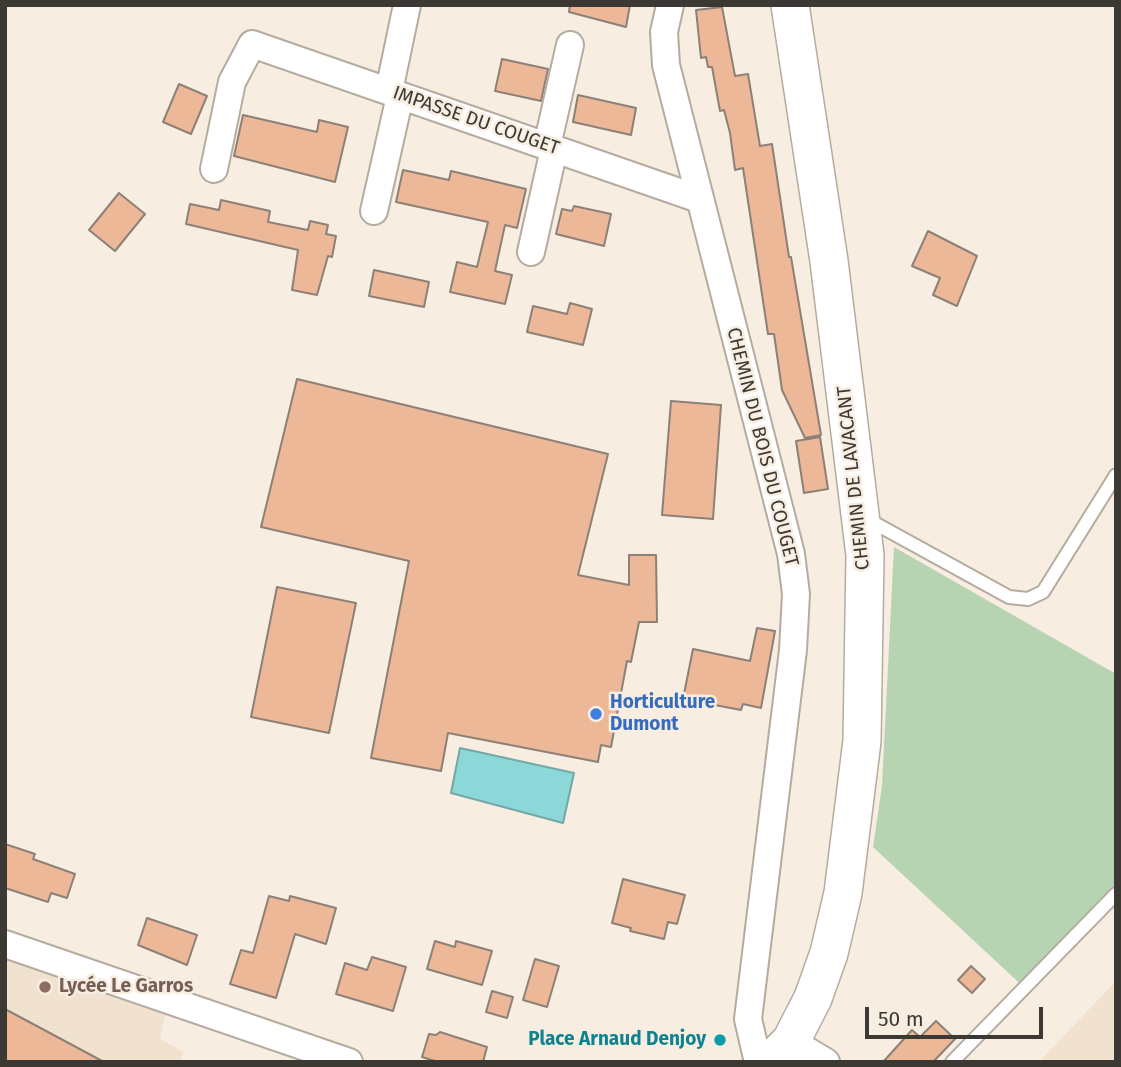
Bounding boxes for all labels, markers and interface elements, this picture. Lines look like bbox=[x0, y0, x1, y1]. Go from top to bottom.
street label: IMPASSE DU COUGET bbox=[390, 82, 562, 160]
street label: CHEMIN DU BOIS DU COUGET bbox=[721, 325, 803, 569]
street label: CHEMIN DE LAVACANT bbox=[833, 385, 875, 571]
place label: Horticulture Dumont bbox=[610, 692, 715, 736]
marker: Horticulture Dumont bbox=[588, 706, 604, 722]
place label: Lycée Le Garros bbox=[59, 976, 193, 998]
marker: Lycée Le Garros bbox=[37, 979, 53, 995]
scale bar bbox=[869, 993, 1048, 1038]
text: 50 m bbox=[878, 1006, 924, 1032]
place label: Place Arnaud Denjoy bbox=[528, 1029, 706, 1051]
marker: Place Arnaud Denjoy bbox=[712, 1032, 728, 1048]

